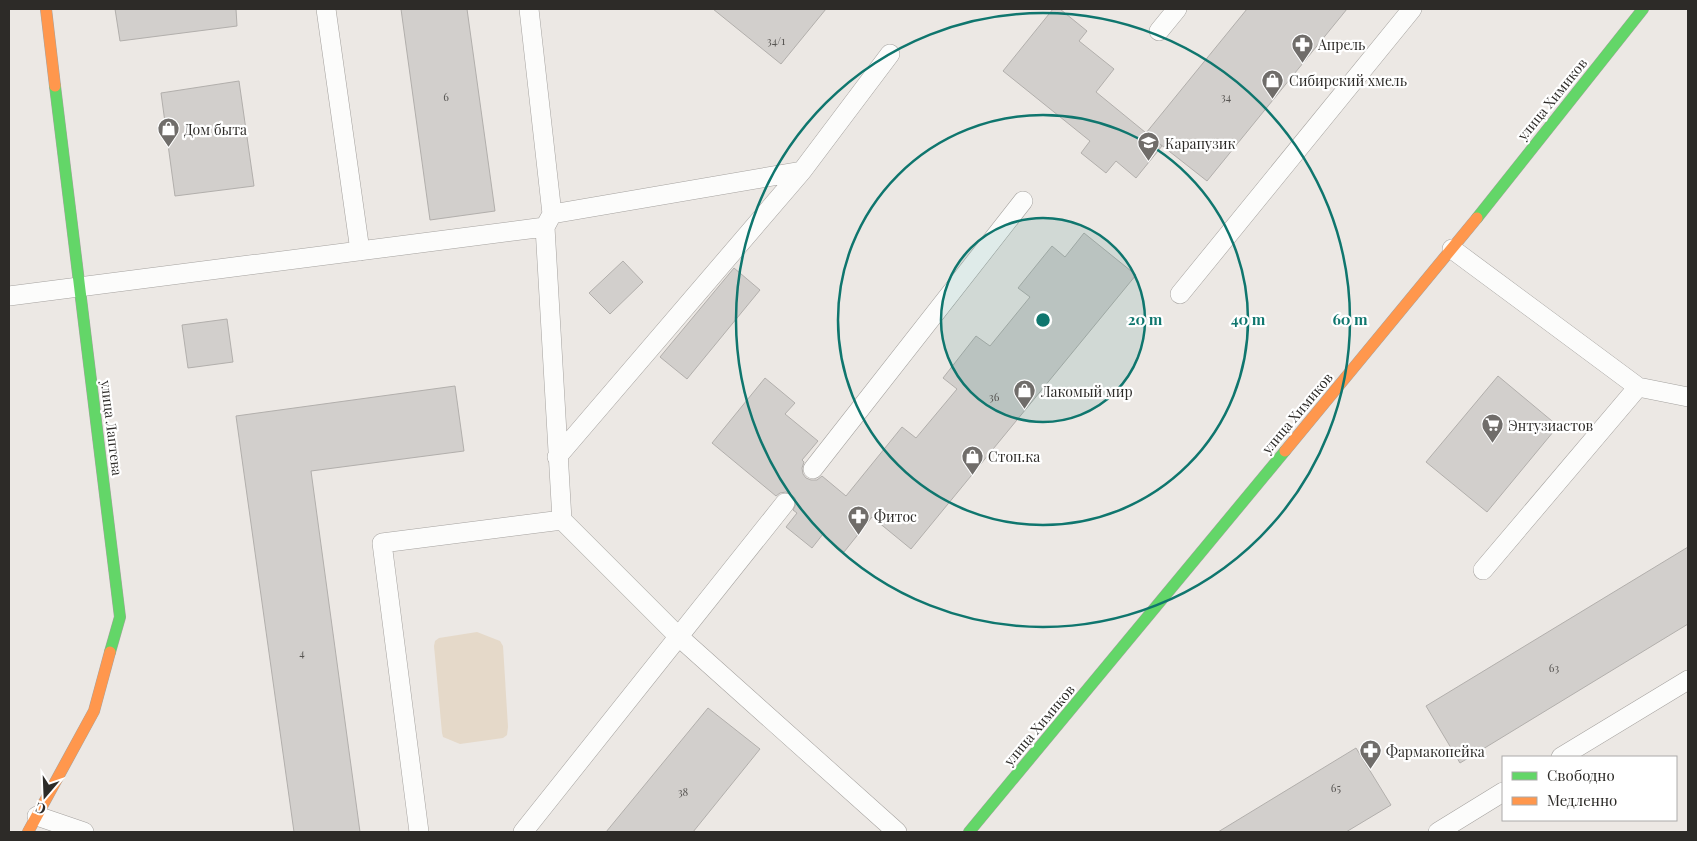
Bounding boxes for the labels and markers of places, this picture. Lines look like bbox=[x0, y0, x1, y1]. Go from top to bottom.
pharmacy icon: Апрель bbox=[1290, 32, 1314, 63]
place label: Апрель bbox=[1317, 35, 1365, 54]
shop icon: Сибирский хмель bbox=[1261, 68, 1285, 99]
place label: Сибирский хмель bbox=[1289, 71, 1407, 90]
shop icon: Дом быта bbox=[156, 117, 180, 148]
place label: Дом быта bbox=[184, 120, 247, 139]
school or university icon: Карапузик bbox=[1137, 131, 1161, 162]
place label: Карапузик bbox=[1165, 134, 1236, 153]
centre of rings bbox=[1034, 311, 1052, 329]
shop icon: Лакомый мир bbox=[1013, 379, 1037, 410]
place label: Лакомый мир bbox=[1040, 382, 1133, 401]
supermarket icon: Энтузиастов bbox=[1480, 413, 1504, 444]
place label: Энтузиастов bbox=[1508, 416, 1594, 435]
shop icon: Стоп.ка bbox=[960, 444, 984, 475]
place label: Стоп.ка bbox=[988, 447, 1040, 466]
pharmacy icon: Фитос bbox=[846, 504, 870, 535]
place label: Фитос bbox=[874, 507, 917, 526]
pharmacy icon: Фармакопейка bbox=[1358, 739, 1382, 770]
place label: Фармакопейка bbox=[1386, 742, 1485, 761]

